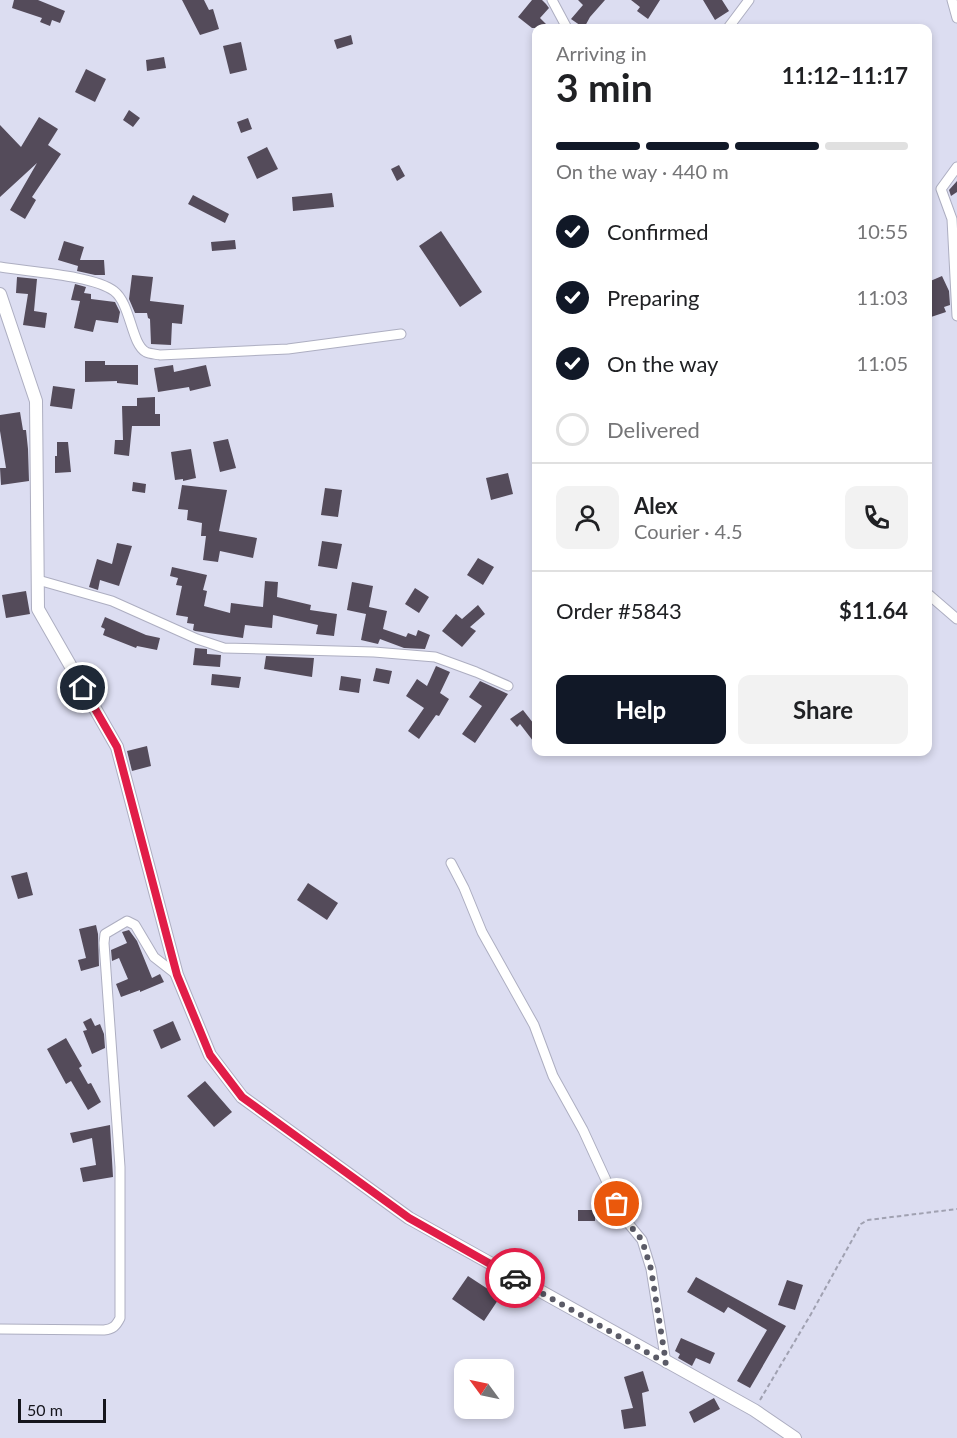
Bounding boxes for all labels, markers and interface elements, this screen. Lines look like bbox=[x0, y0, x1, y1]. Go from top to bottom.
text: Arriving in bbox=[556, 41, 647, 65]
text: 11:12–11:17 bbox=[782, 62, 908, 89]
text: 3 min bbox=[556, 64, 653, 110]
text: On the way · 440 m bbox=[556, 159, 729, 183]
icon: check bbox=[556, 215, 589, 248]
text: Confirmed bbox=[607, 218, 709, 245]
text: 10:55 bbox=[857, 219, 908, 243]
icon: check bbox=[556, 281, 589, 314]
text: Preparing bbox=[607, 284, 699, 311]
text: 11:03 bbox=[857, 285, 908, 309]
icon: check bbox=[556, 347, 589, 380]
text: On the way bbox=[607, 350, 718, 377]
text: 11:05 bbox=[857, 351, 908, 375]
text: Delivered bbox=[607, 416, 700, 443]
button: person bbox=[556, 486, 619, 549]
button: phone bbox=[845, 486, 908, 549]
text: Alex bbox=[634, 492, 678, 519]
text: Courier · 4.5 bbox=[634, 519, 743, 543]
text: Order #5843 bbox=[556, 597, 682, 624]
text: $11.64 bbox=[839, 597, 908, 624]
pin bbox=[57, 662, 108, 713]
icon: home bbox=[66, 671, 99, 704]
button: Help bbox=[556, 675, 726, 744]
button: Share bbox=[738, 675, 908, 744]
pin bbox=[591, 1178, 642, 1229]
icon: bag bbox=[600, 1187, 633, 1220]
courier bbox=[485, 1248, 545, 1308]
icon: car bbox=[499, 1262, 532, 1295]
north arrow bbox=[454, 1359, 514, 1419]
map controls bbox=[454, 1359, 514, 1419]
scale bar bbox=[18, 1396, 106, 1424]
text: 50 m bbox=[27, 1400, 63, 1419]

